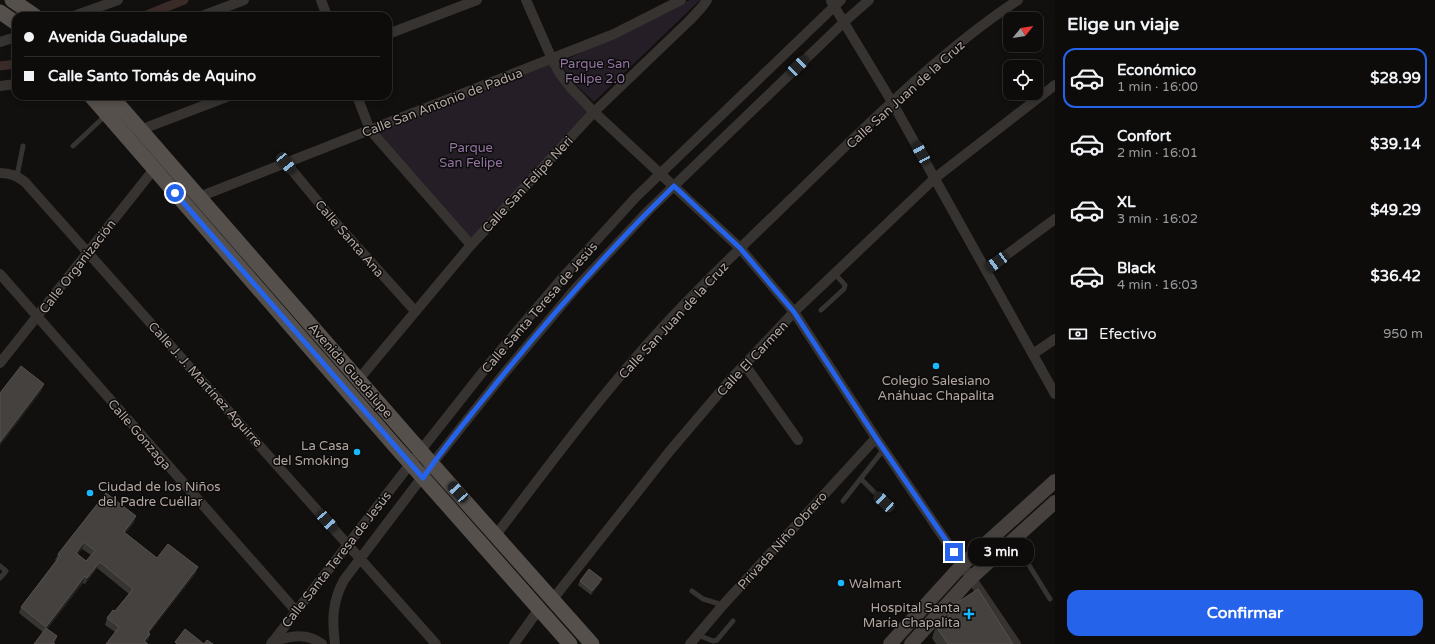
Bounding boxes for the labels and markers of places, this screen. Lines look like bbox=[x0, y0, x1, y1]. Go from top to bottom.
marker: Colegio Salesiano Anáhuac Chapalita bbox=[931, 361, 941, 371]
place label: Colegio Salesiano Anáhuac Chapalita bbox=[878, 373, 994, 404]
place label: La Casa del Smoking bbox=[273, 438, 349, 469]
marker: La Casa del Smoking bbox=[352, 447, 362, 457]
place label: Ciudad de los Niños del Padre Cuéllar bbox=[98, 479, 221, 510]
marker: Ciudad de los Niños del Padre Cuéllar bbox=[85, 488, 95, 498]
place label: Walmart bbox=[849, 576, 901, 592]
marker: Walmart bbox=[836, 578, 846, 588]
place label: Hospital Santa María Chapalita bbox=[863, 600, 960, 631]
marker: Hospital Santa María Chapalita bbox=[963, 608, 975, 620]

